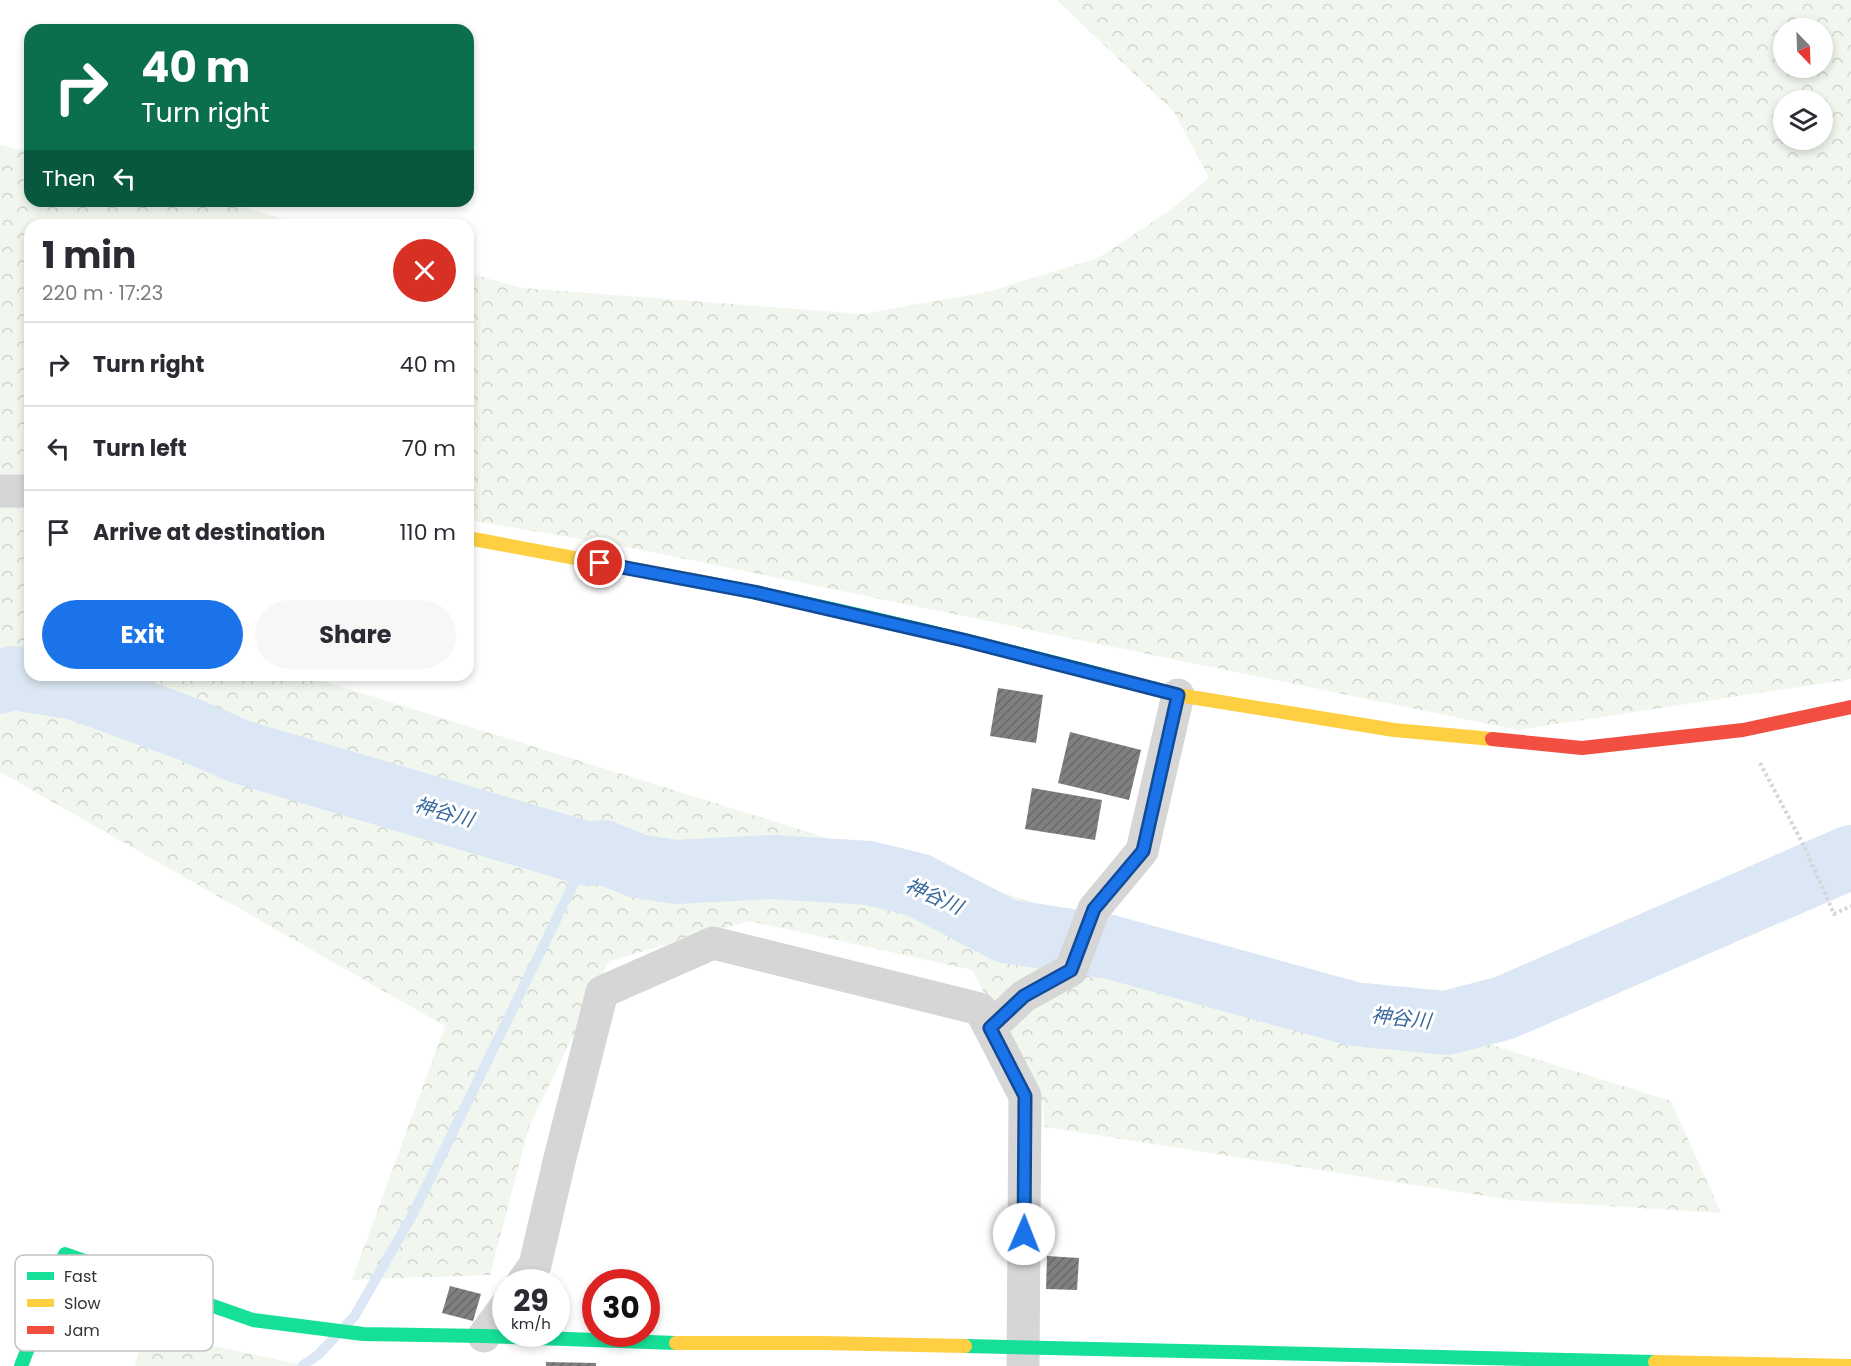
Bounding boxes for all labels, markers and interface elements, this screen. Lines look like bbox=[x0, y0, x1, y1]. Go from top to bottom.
north arrow bbox=[1773, 18, 1833, 78]
map controls bbox=[1773, 18, 1833, 150]
text: 40 m bbox=[141, 38, 250, 97]
icon: right bbox=[42, 48, 120, 126]
button: layers bbox=[1773, 90, 1833, 150]
text: Turn right bbox=[141, 94, 270, 131]
icon: left bbox=[108, 162, 141, 195]
text: Then bbox=[42, 163, 96, 194]
text: 1 min bbox=[42, 230, 136, 281]
button: close bbox=[393, 239, 456, 302]
text: 220 m · 17:23 bbox=[42, 279, 163, 307]
icon: right bbox=[42, 348, 75, 381]
text: Turn right bbox=[93, 349, 204, 380]
text: 40 m bbox=[400, 349, 456, 380]
icon: left bbox=[42, 432, 75, 465]
text: Turn left bbox=[93, 433, 187, 464]
text: 70 m bbox=[402, 433, 456, 464]
icon: arrive bbox=[42, 516, 75, 549]
text: Arrive at destination bbox=[93, 517, 325, 548]
text: 110 m bbox=[400, 517, 456, 548]
pin bbox=[574, 537, 625, 588]
icon: arrive bbox=[583, 546, 616, 579]
button: Exit bbox=[42, 600, 243, 669]
button: Share bbox=[255, 600, 456, 669]
water label: 神谷川 bbox=[411, 790, 479, 834]
water label: 神谷川 bbox=[901, 871, 969, 922]
water label: 神谷川 bbox=[1370, 1001, 1434, 1035]
position arrow bbox=[992, 1202, 1056, 1266]
legend bbox=[15, 1255, 213, 1351]
text: Fast bbox=[64, 1265, 97, 1288]
speed limit sign: 30 bbox=[582, 1269, 660, 1347]
text: 29 bbox=[513, 1279, 549, 1322]
text: Slow bbox=[64, 1292, 101, 1315]
text: km/h bbox=[511, 1313, 551, 1334]
text: Jam bbox=[64, 1319, 100, 1342]

